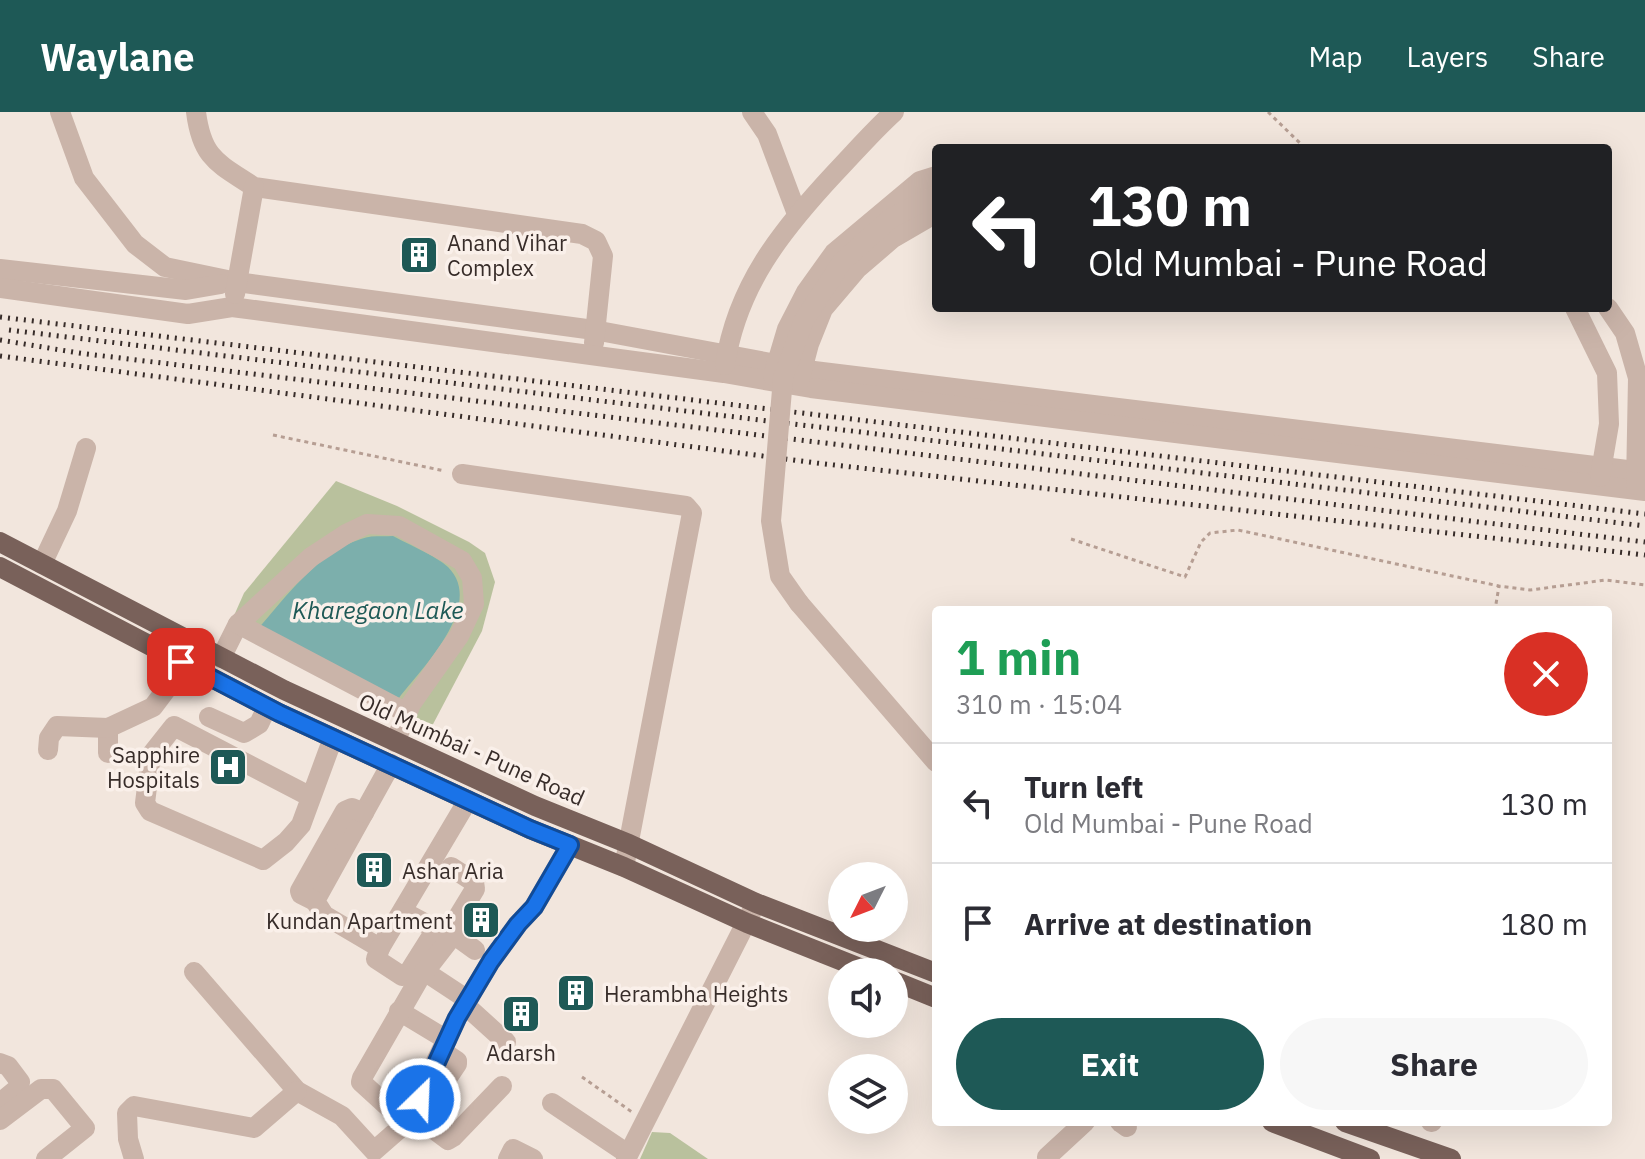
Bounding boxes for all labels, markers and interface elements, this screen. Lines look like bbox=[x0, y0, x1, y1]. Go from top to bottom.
text: Waylane bbox=[40, 32, 195, 81]
text: Map bbox=[1308, 38, 1362, 75]
text: Layers bbox=[1406, 38, 1488, 75]
text: Share bbox=[1532, 38, 1605, 75]
text: 130 m bbox=[1088, 169, 1252, 241]
icon: left bbox=[956, 176, 1060, 280]
place label: Anand Vihar Complex bbox=[447, 228, 567, 282]
building icon: Anand Vihar Complex bbox=[398, 234, 440, 276]
text: Old Mumbai - Pune Road bbox=[1088, 239, 1488, 286]
water label: Kharegaon Lake bbox=[292, 594, 464, 626]
text: 1 min bbox=[956, 626, 1081, 688]
pin bbox=[147, 628, 215, 696]
button: close bbox=[1504, 632, 1588, 716]
icon: arrive bbox=[159, 640, 203, 684]
street label: Old Mumbai - Pune Road bbox=[354, 686, 590, 812]
text: 310 m · 15:04 bbox=[956, 687, 1122, 721]
place label: Sapphire Hospitals bbox=[107, 740, 200, 794]
hospital icon: Sapphire Hospitals bbox=[207, 746, 249, 788]
text: Turn left bbox=[1024, 767, 1143, 806]
icon: left bbox=[956, 781, 1000, 825]
text: 130 m bbox=[1501, 784, 1588, 823]
text: Old Mumbai - Pune Road bbox=[1024, 806, 1313, 840]
building icon: Ashar Aria bbox=[353, 849, 395, 891]
place label: Ashar Aria bbox=[402, 856, 504, 885]
north arrow bbox=[828, 862, 908, 942]
map controls bbox=[828, 862, 908, 1134]
building icon: Kundan Apartment bbox=[460, 899, 502, 941]
icon: arrive bbox=[956, 901, 1000, 945]
text: Arrive at destination bbox=[1024, 904, 1312, 943]
text: 180 m bbox=[1501, 904, 1588, 943]
place label: Kundan Apartment bbox=[266, 906, 453, 935]
button: sound bbox=[828, 958, 908, 1038]
building icon: Herambha Heights bbox=[555, 972, 597, 1014]
place label: Herambha Heights bbox=[604, 979, 788, 1008]
building icon: Adarsh bbox=[500, 993, 542, 1035]
button: Exit bbox=[956, 1018, 1264, 1110]
button: Share bbox=[1280, 1018, 1588, 1110]
place label: Adarsh bbox=[486, 1038, 556, 1067]
button: layers bbox=[828, 1054, 908, 1134]
position arrow bbox=[378, 1057, 462, 1141]

